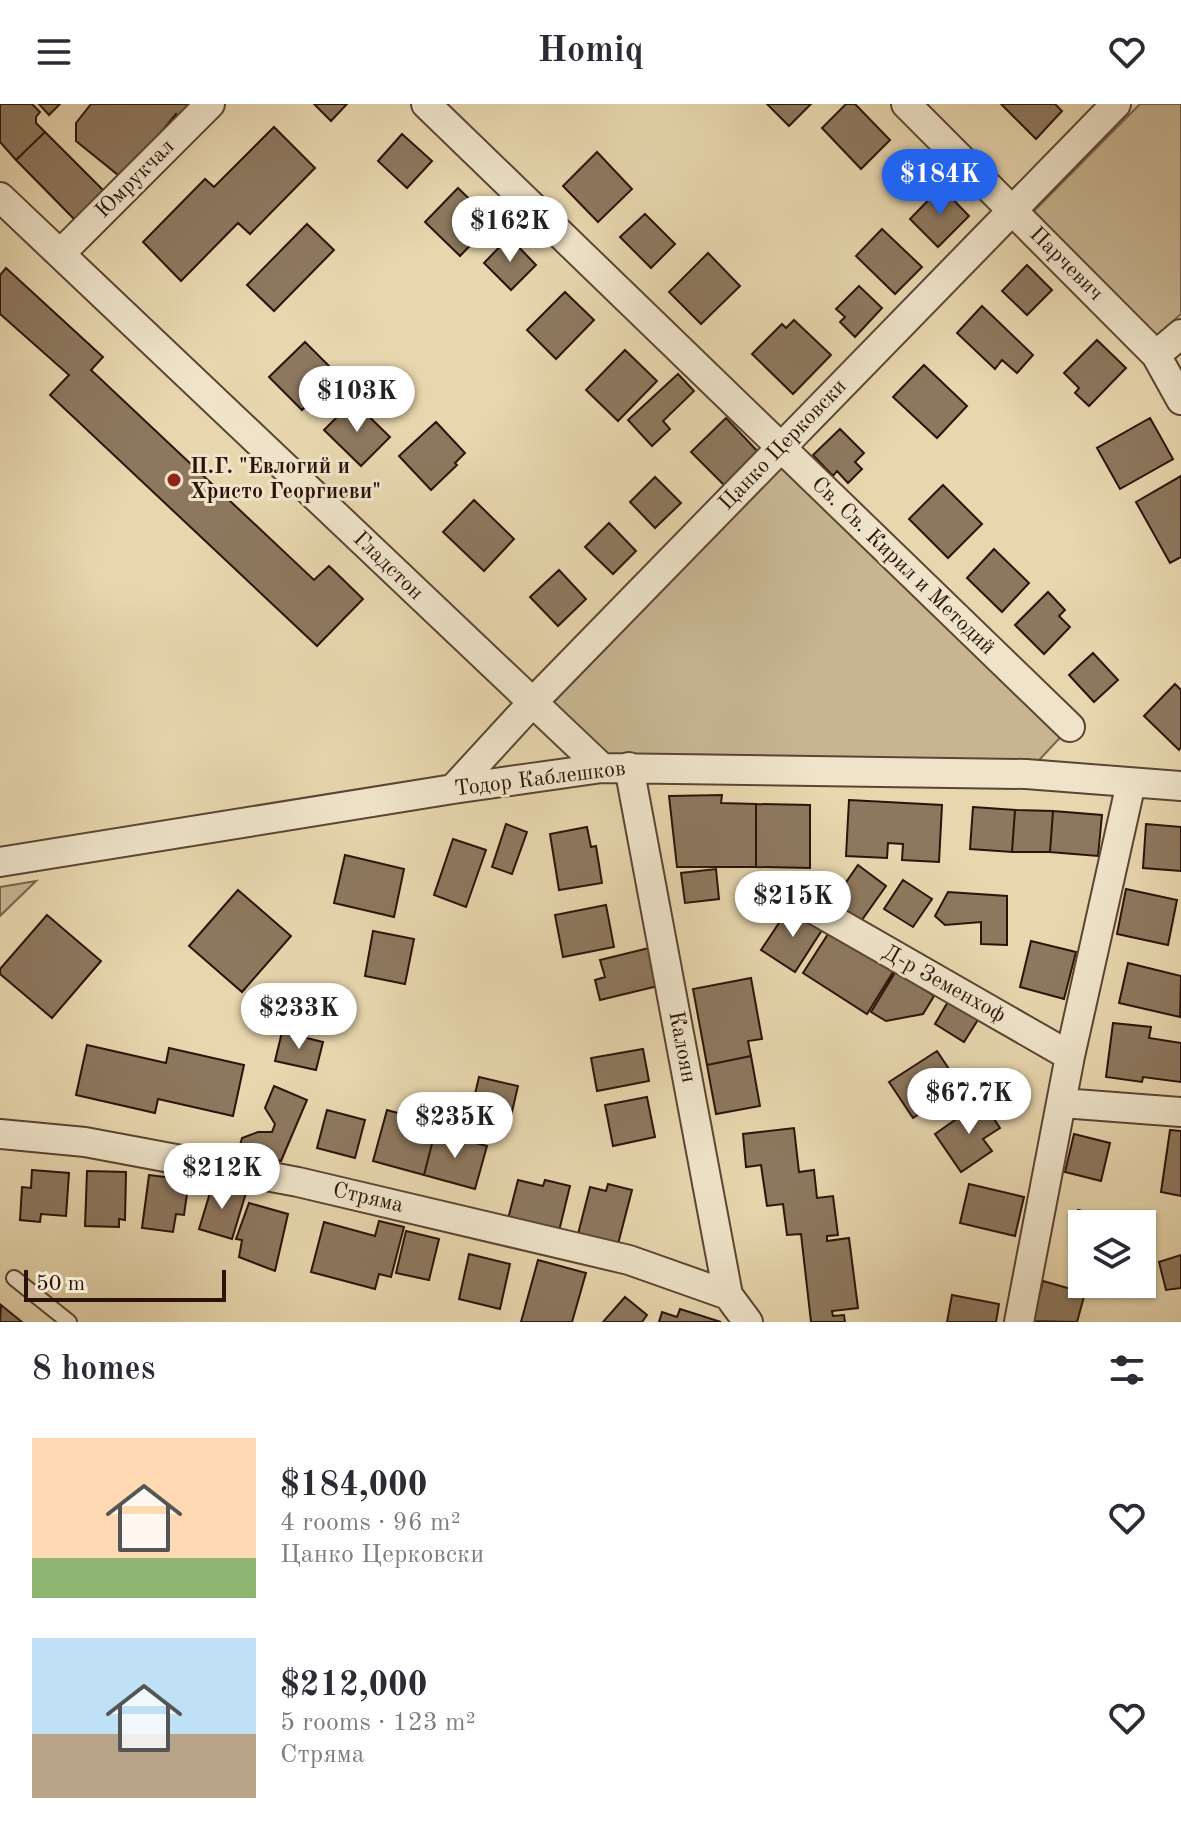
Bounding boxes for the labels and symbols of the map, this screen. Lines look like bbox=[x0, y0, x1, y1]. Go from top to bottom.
street label: Юмрукчал bbox=[91, 135, 179, 223]
pin: $184K bbox=[884, 149, 996, 217]
pin: $162K bbox=[454, 196, 566, 264]
street label: Парчевич bbox=[1025, 223, 1107, 305]
pin: $103K bbox=[301, 366, 413, 434]
street label: Цанко Церковски bbox=[715, 375, 851, 515]
place label: П.Г. "Евлогий и Христо Георгиеви" bbox=[190, 456, 381, 503]
marker: П.Г. "Евлогий и Христо Георгиеви" bbox=[165, 471, 183, 489]
street label: Св. Св. Кирил и Методий bbox=[807, 473, 999, 659]
street label: Гладстон bbox=[349, 528, 427, 604]
street label: Тодор Каблешков bbox=[453, 758, 627, 800]
pin: $215K bbox=[737, 871, 849, 939]
street label: Д-р Земенхоф bbox=[879, 941, 1009, 1027]
pin: $233K bbox=[243, 983, 355, 1051]
street label: Калоян bbox=[664, 1009, 700, 1085]
pin: $67.7K bbox=[904, 1068, 1034, 1136]
pin: $235K bbox=[399, 1092, 511, 1160]
pin: $212K bbox=[166, 1143, 278, 1211]
street label: Стряма bbox=[331, 1179, 405, 1217]
scale bar bbox=[24, 1266, 226, 1302]

